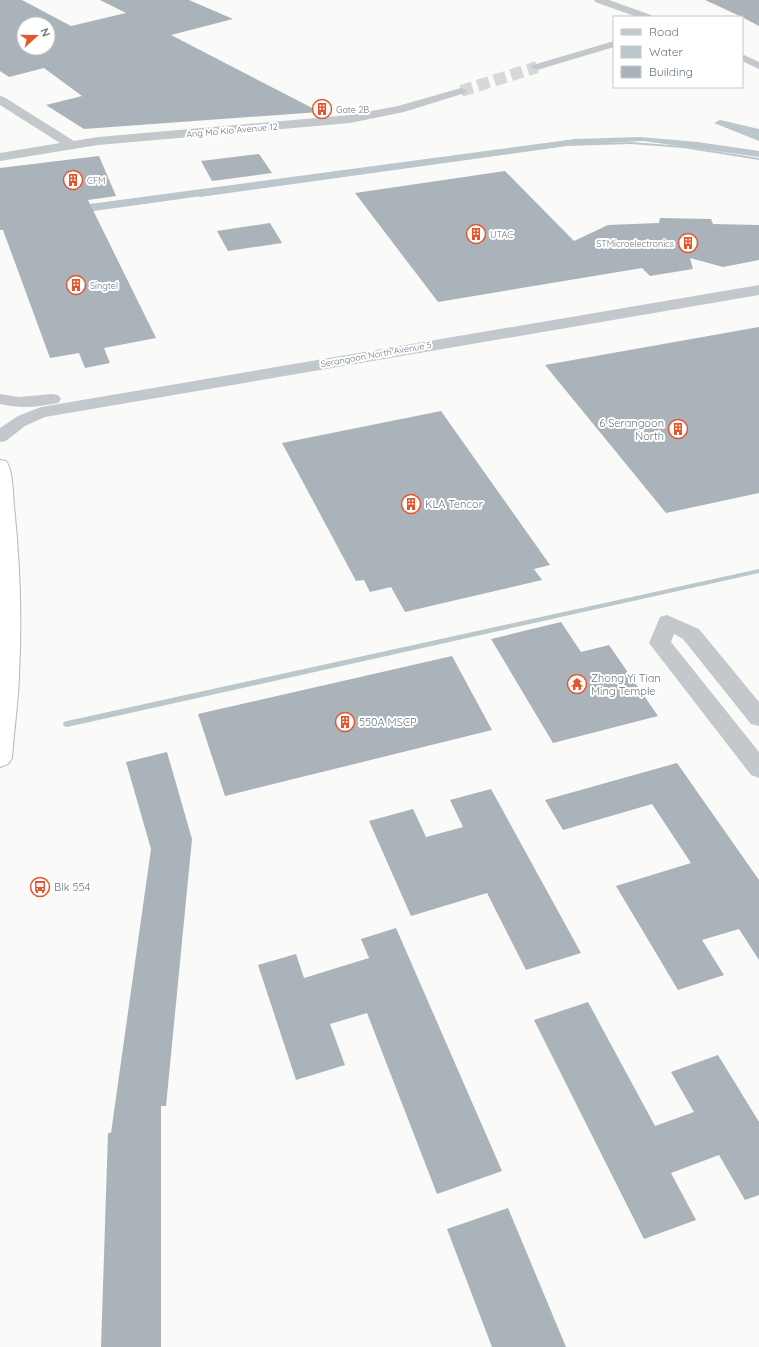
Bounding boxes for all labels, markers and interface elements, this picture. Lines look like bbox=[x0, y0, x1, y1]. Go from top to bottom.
north arrow bbox=[16, 16, 56, 56]
legend bbox=[613, 16, 743, 88]
text: Road bbox=[649, 24, 679, 39]
text: N bbox=[37, 26, 53, 39]
text: Water bbox=[649, 44, 684, 59]
text: Building bbox=[649, 64, 693, 79]
building icon: Gate 2B bbox=[311, 98, 333, 120]
place label: Gate 2B bbox=[336, 104, 369, 115]
street label: Ang Mo Kio Avenue 12 bbox=[186, 121, 278, 139]
building icon: CFM bbox=[62, 169, 84, 191]
place label: CFM bbox=[87, 175, 105, 186]
building icon: UTAC bbox=[465, 223, 487, 245]
place label: UTAC bbox=[490, 229, 513, 240]
building icon: STMicroelectronics bbox=[677, 232, 699, 254]
place label: STMicroelectronics bbox=[596, 238, 674, 249]
building icon: Singtel bbox=[65, 274, 87, 296]
place label: Singtel bbox=[90, 280, 118, 291]
street label: Serangoon North Avenue 5 bbox=[320, 339, 432, 369]
place label: 6 Serangoon North bbox=[599, 416, 664, 443]
building icon: 6 Serangoon North bbox=[667, 418, 689, 440]
building icon: KLA Tencor bbox=[400, 493, 422, 515]
place label: KLA Tencor bbox=[425, 497, 484, 511]
place label: Zhong Yi Tian Ming Temple bbox=[591, 671, 661, 698]
temple icon: Zhong Yi Tian Ming Temple bbox=[566, 673, 588, 695]
building icon: 550A MSCP bbox=[334, 711, 356, 733]
place label: 550A MSCP bbox=[359, 715, 417, 729]
bus stop icon: Blk 554 bbox=[29, 876, 51, 898]
place label: Blk 554 bbox=[54, 880, 91, 894]

